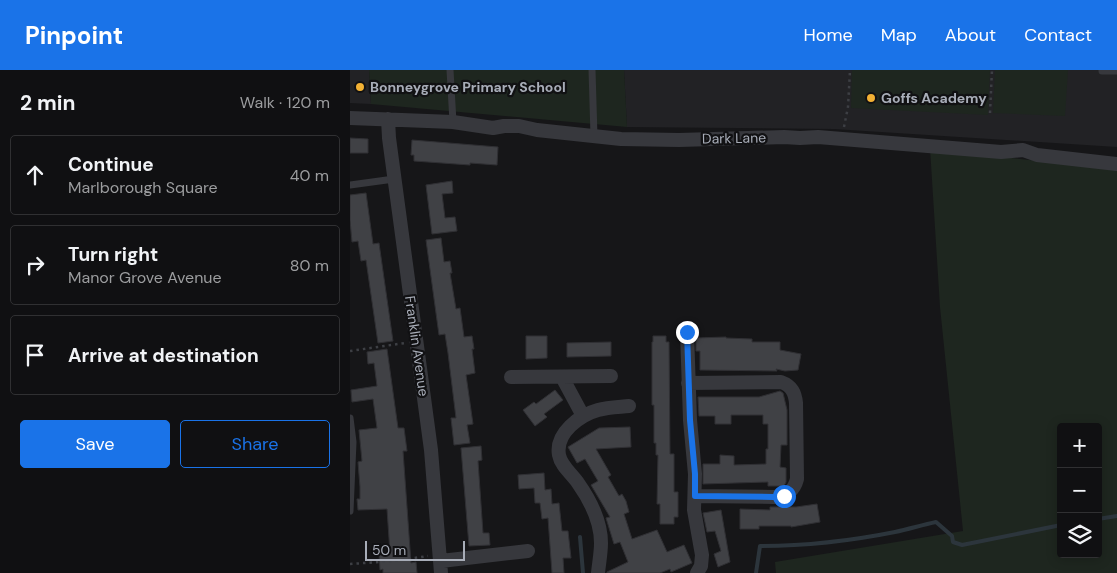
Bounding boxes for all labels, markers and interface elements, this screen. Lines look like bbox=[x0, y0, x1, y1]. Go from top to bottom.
text: Pinpoint bbox=[25, 20, 123, 51]
text: Home bbox=[803, 23, 853, 47]
text: Map bbox=[881, 23, 917, 47]
text: About bbox=[945, 23, 996, 47]
text: Contact bbox=[1024, 23, 1092, 47]
place label: Bonneygrove Primary School bbox=[370, 78, 566, 96]
marker: Bonneygrove Primary School bbox=[354, 81, 366, 93]
text: 2 min bbox=[20, 89, 76, 117]
place label: Goffs Academy bbox=[881, 89, 987, 107]
text: Walk · 120 m bbox=[240, 92, 330, 113]
marker: Goffs Academy bbox=[865, 92, 877, 104]
street label: Dark Lane bbox=[702, 128, 766, 148]
text: Continue bbox=[68, 152, 154, 177]
icon: ahead bbox=[21, 161, 49, 189]
text: 40 m bbox=[290, 165, 329, 186]
text: Marlborough Square bbox=[68, 177, 218, 198]
text: Turn right bbox=[68, 242, 158, 267]
icon: right bbox=[21, 251, 49, 279]
text: 80 m bbox=[290, 255, 329, 276]
text: Manor Grove Avenue bbox=[68, 267, 222, 288]
street label: Franklin Avenue bbox=[401, 295, 433, 397]
route end bbox=[676, 321, 699, 344]
icon: arrive bbox=[21, 341, 49, 369]
text: Arrive at destination bbox=[68, 343, 259, 368]
button: Save bbox=[20, 420, 170, 468]
button: Share bbox=[180, 420, 330, 468]
map controls bbox=[1057, 423, 1102, 558]
button: + bbox=[1057, 423, 1102, 468]
button: − bbox=[1057, 468, 1102, 513]
route start bbox=[773, 485, 796, 508]
button: layers bbox=[1057, 513, 1102, 558]
scale bar bbox=[365, 538, 465, 561]
text: 50 m bbox=[372, 541, 406, 559]

